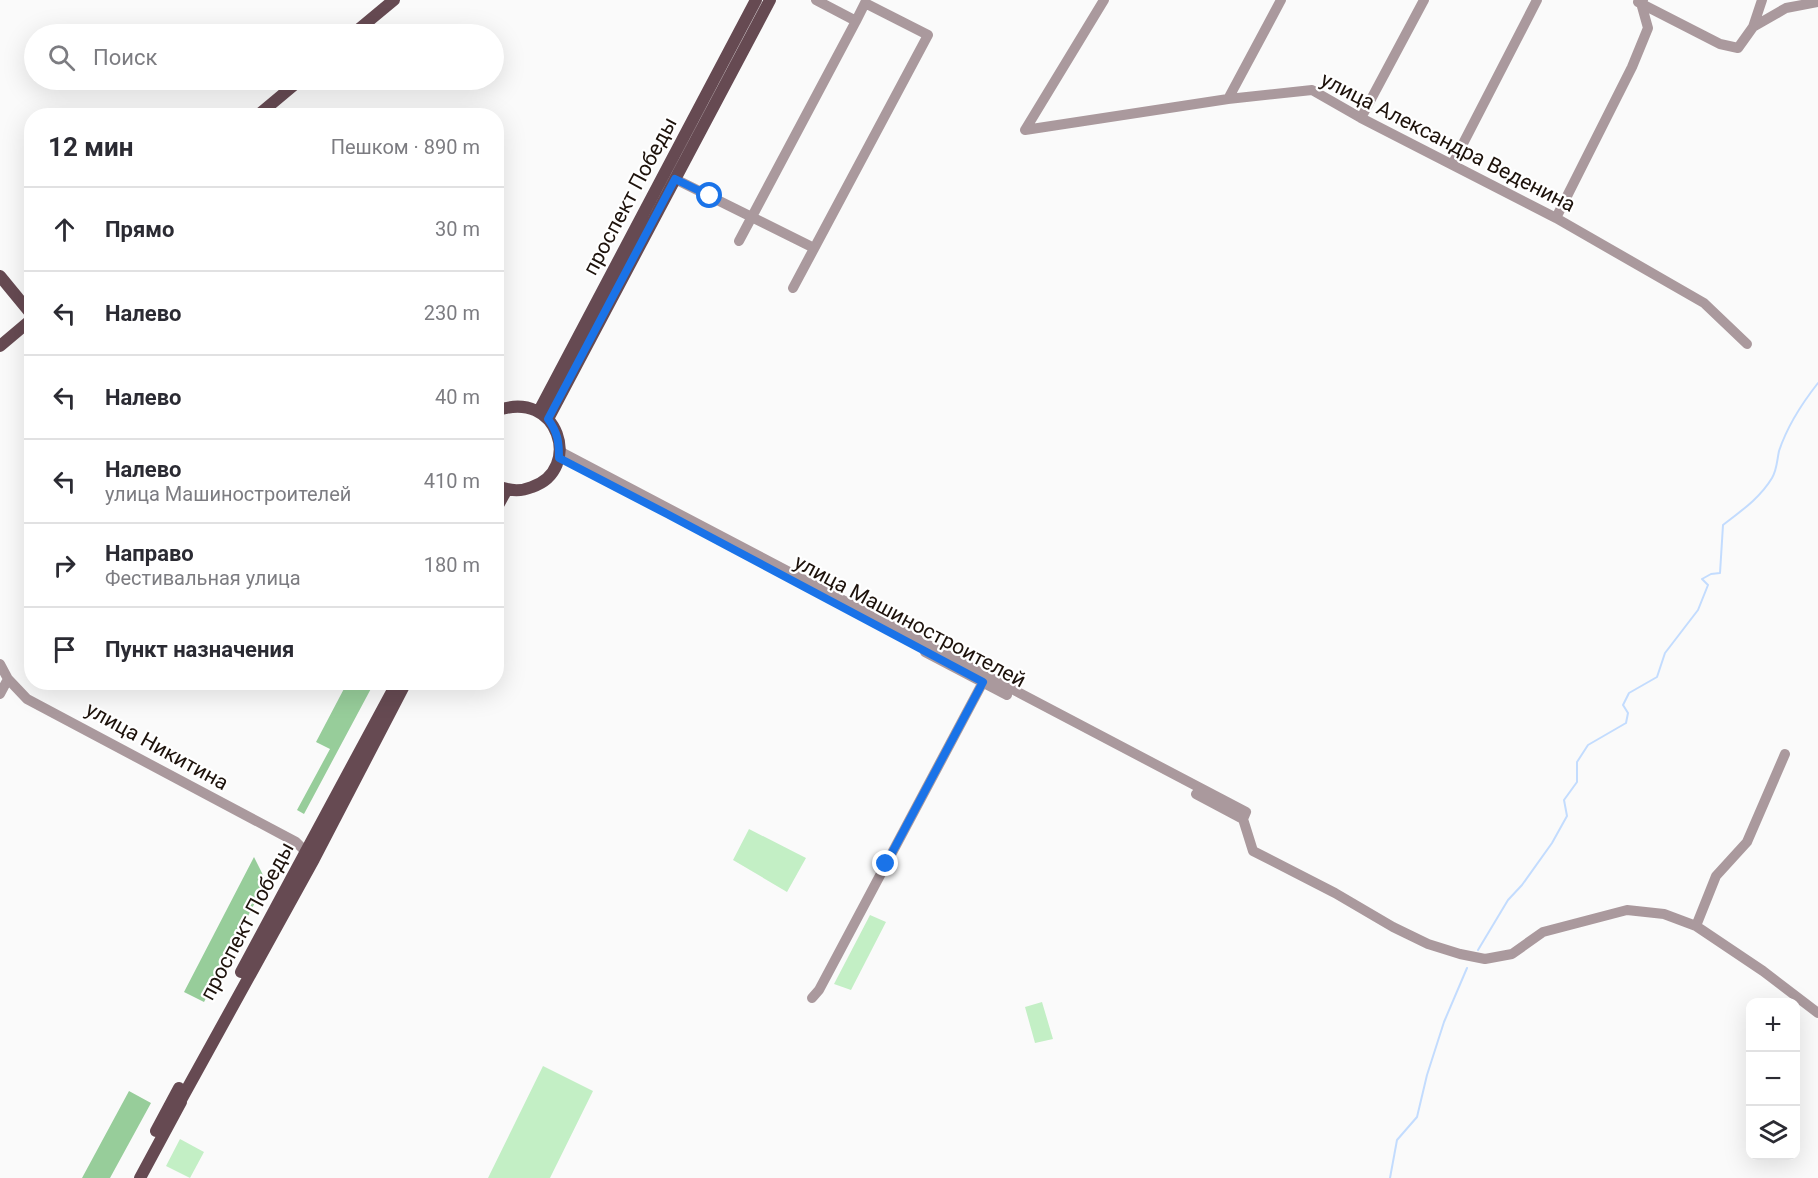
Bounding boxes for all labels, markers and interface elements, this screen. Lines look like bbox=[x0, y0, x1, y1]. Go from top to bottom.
search box bbox=[24, 24, 504, 90]
icon: search bbox=[45, 41, 78, 74]
text: Поиск bbox=[93, 45, 157, 70]
street label: улица Александра Веденина bbox=[1317, 67, 1579, 217]
street label: проспект Победы bbox=[578, 113, 682, 279]
text: 12 мин bbox=[48, 132, 133, 162]
text: Пешком · 890 m bbox=[331, 135, 480, 159]
route start bbox=[696, 182, 722, 208]
icon: ahead bbox=[48, 213, 81, 246]
text: Прямо bbox=[105, 217, 174, 242]
text: 30 m bbox=[435, 217, 480, 241]
icon: left bbox=[48, 297, 81, 330]
text: Налево bbox=[105, 301, 182, 326]
text: 230 m bbox=[424, 301, 480, 325]
icon: left bbox=[48, 381, 81, 414]
text: Налево bbox=[105, 385, 182, 410]
text: 40 m bbox=[435, 385, 480, 409]
text: Налево bbox=[105, 457, 182, 482]
icon: left bbox=[48, 465, 81, 498]
text: 410 m bbox=[424, 469, 480, 493]
text: улица Машиностроителей bbox=[105, 482, 351, 506]
text: Направо bbox=[105, 541, 194, 566]
icon: right bbox=[48, 549, 81, 582]
street label: улица Машиностроителей bbox=[790, 550, 1030, 692]
text: 180 m bbox=[424, 553, 480, 577]
text: Фестивальная улица bbox=[105, 566, 301, 590]
icon: arrive bbox=[48, 633, 81, 666]
text: Пункт назначения bbox=[105, 637, 294, 662]
street label: улица Никитина bbox=[82, 697, 232, 795]
street label: проспект Победы bbox=[195, 838, 299, 1004]
route end bbox=[872, 850, 898, 876]
map controls bbox=[1746, 998, 1800, 1160]
button: + bbox=[1746, 998, 1800, 1052]
button: − bbox=[1746, 1052, 1800, 1106]
button: layers bbox=[1746, 1106, 1800, 1160]

